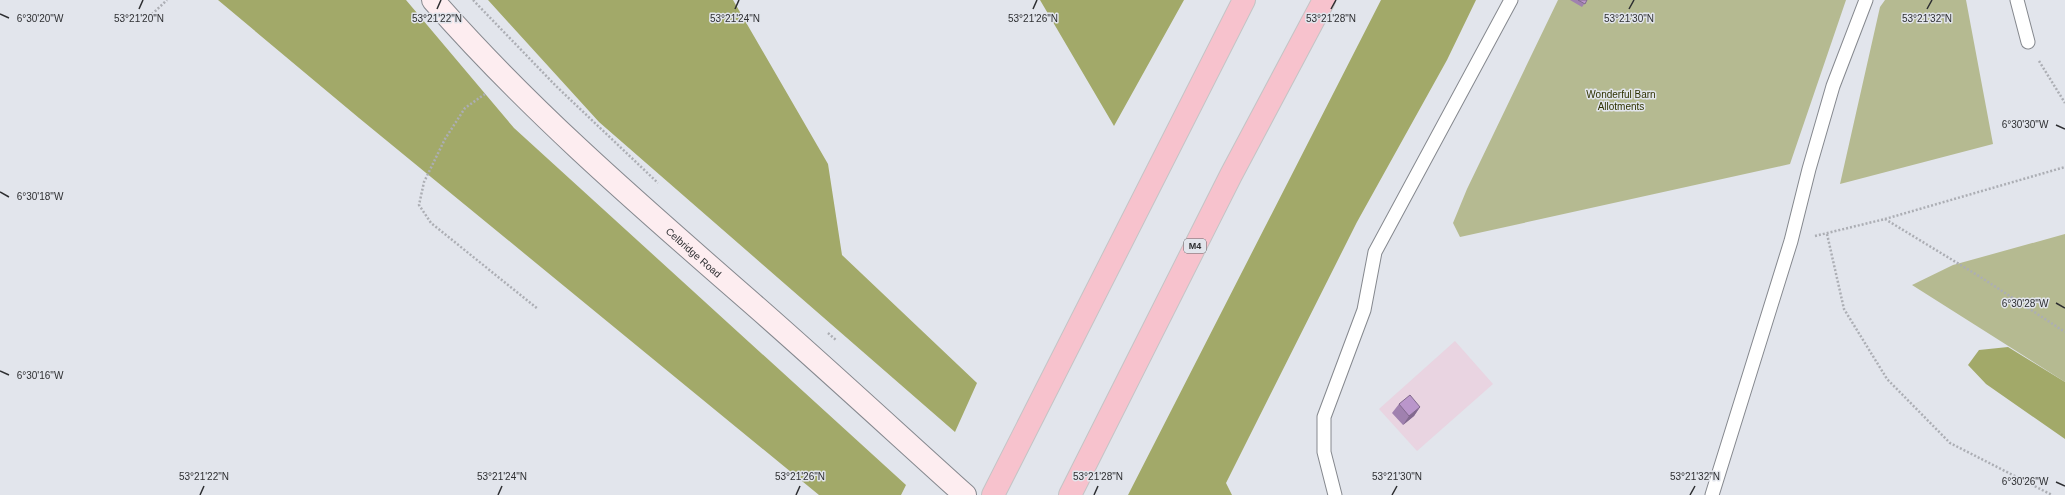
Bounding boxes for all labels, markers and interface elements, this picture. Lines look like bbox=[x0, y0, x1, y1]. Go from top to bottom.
text: 6°30'20"W bbox=[17, 13, 64, 24]
text: 53°21'20"N bbox=[114, 13, 164, 24]
text: 53°21'22"N bbox=[412, 13, 462, 24]
text: 53°21'24"N bbox=[710, 13, 760, 24]
text: 53°21'26"N bbox=[1008, 13, 1058, 24]
text: 53°21'28"N bbox=[1306, 13, 1356, 24]
text: 53°21'30"N bbox=[1604, 13, 1654, 24]
text: 53°21'32"N bbox=[1902, 13, 1952, 24]
park label: Wonderful Barn Allotments bbox=[1586, 89, 1656, 112]
text: 6°30'30"W bbox=[2002, 119, 2049, 130]
text: 6°30'18"W bbox=[17, 191, 64, 202]
street label: Celbridge Road bbox=[664, 225, 724, 279]
road number: M4 bbox=[1184, 239, 1206, 253]
text: 6°30'28"W bbox=[2002, 298, 2049, 309]
text: 6°30'16"W bbox=[17, 370, 64, 381]
text: 53°21'22"N bbox=[179, 471, 229, 482]
text: 53°21'24"N bbox=[477, 471, 527, 482]
text: 53°21'26"N bbox=[775, 471, 825, 482]
text: 53°21'28"N bbox=[1073, 471, 1123, 482]
text: 53°21'30"N bbox=[1372, 471, 1422, 482]
text: 53°21'32"N bbox=[1670, 471, 1720, 482]
text: 6°30'26"W bbox=[2002, 476, 2049, 487]

